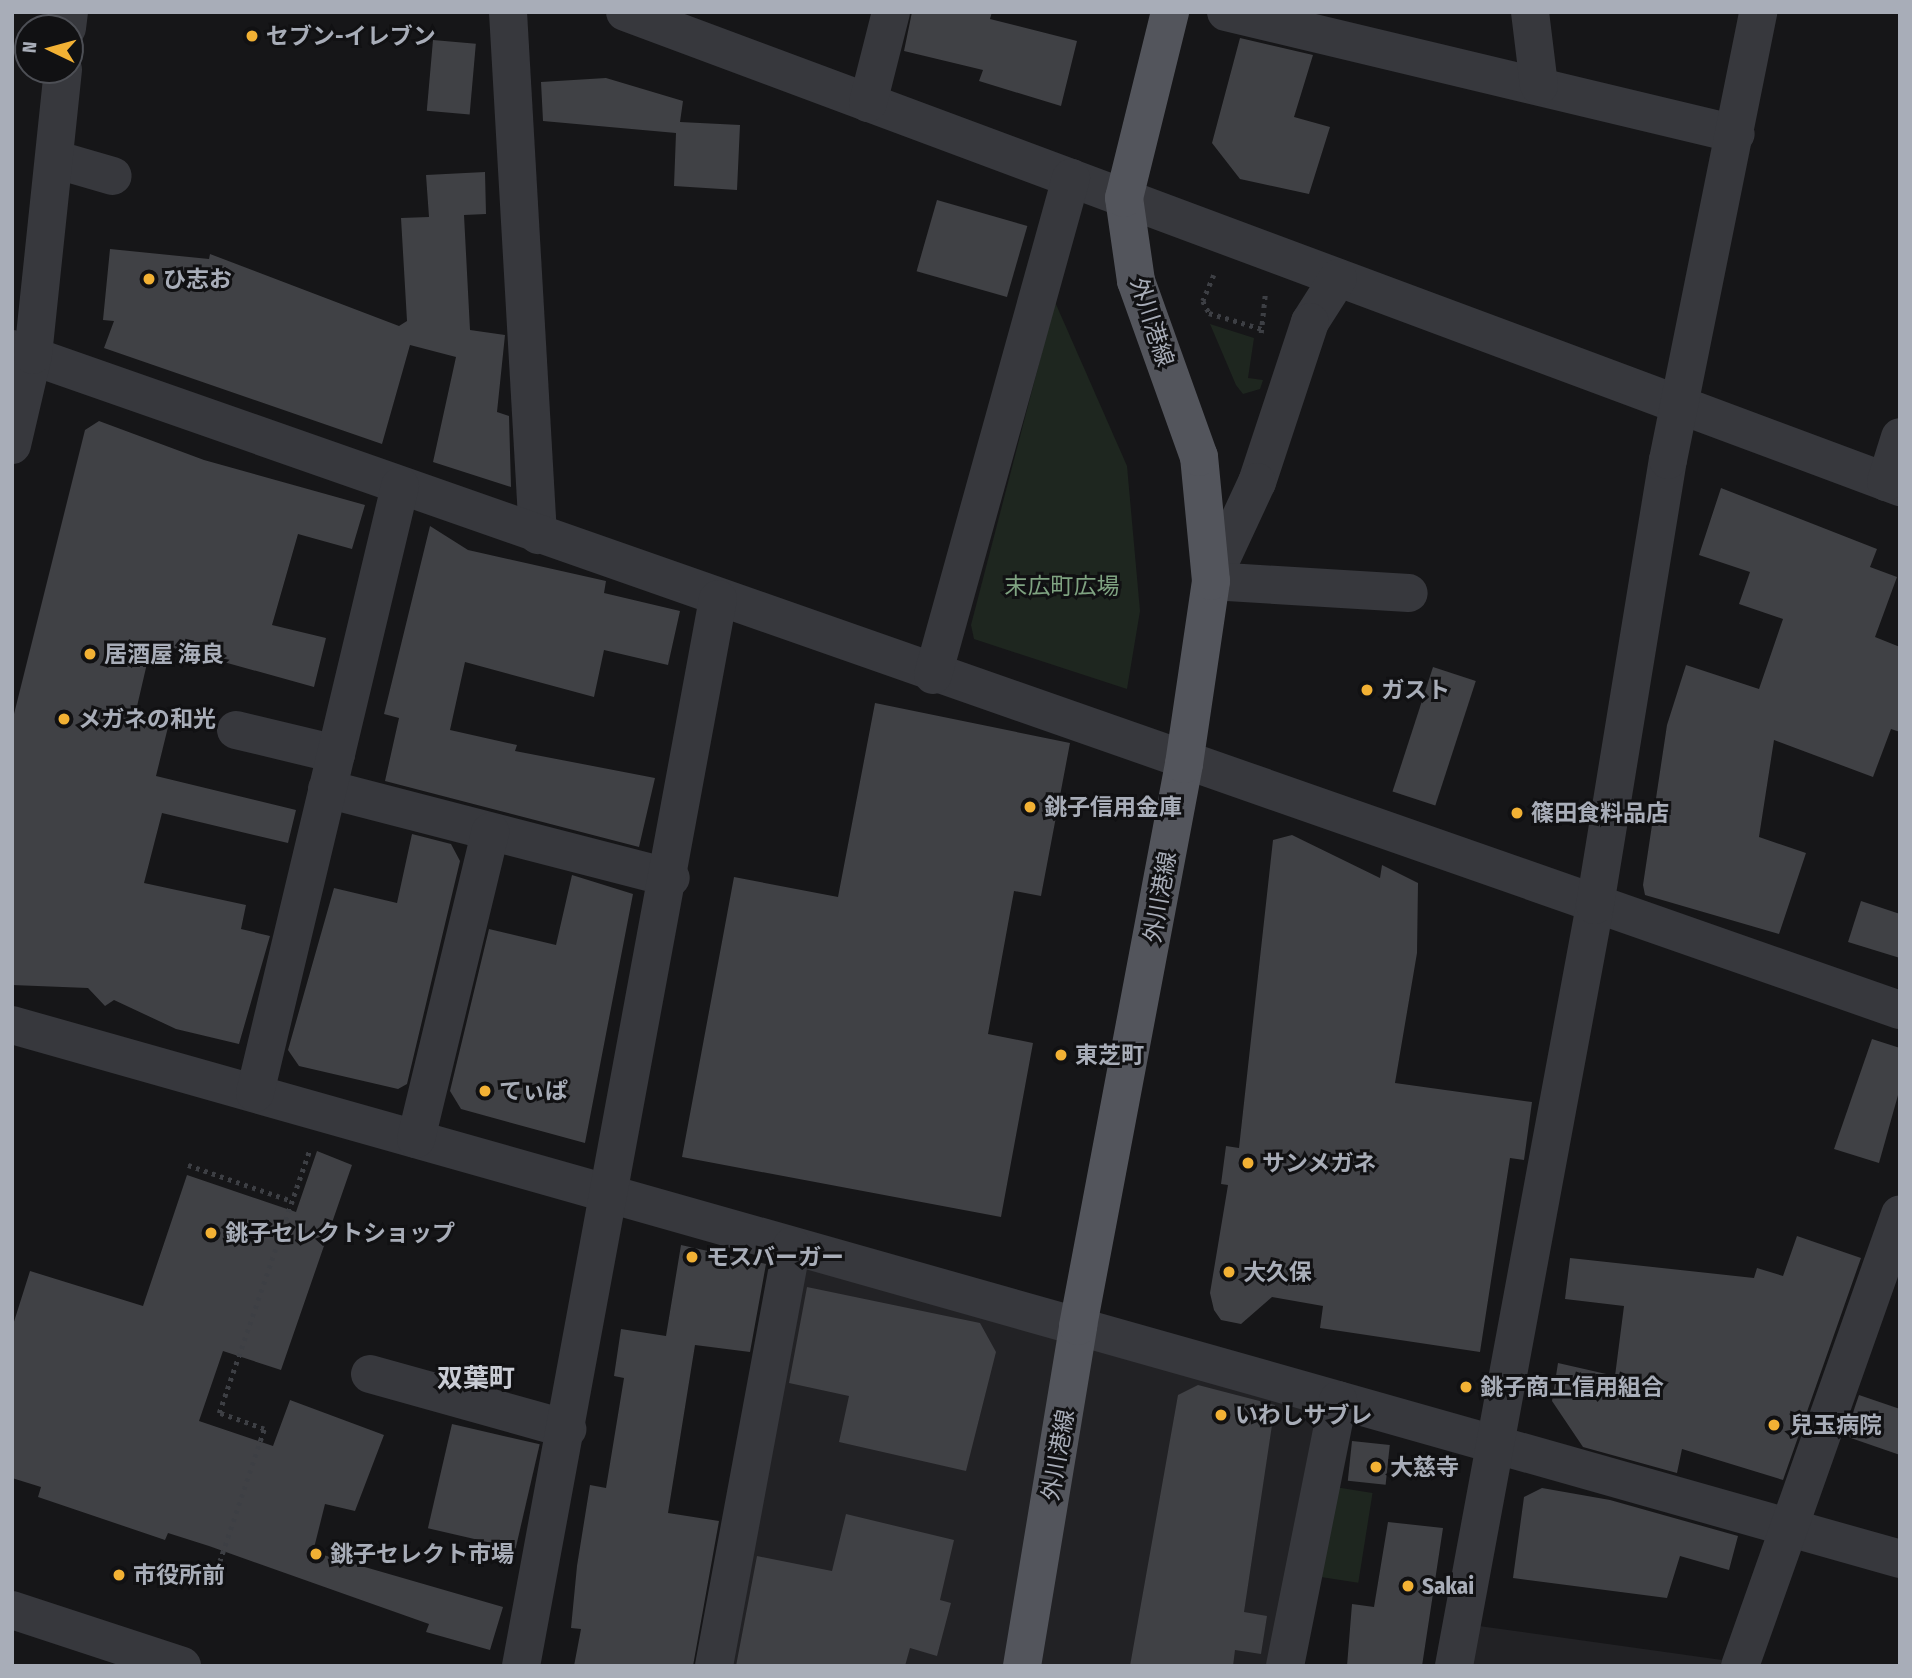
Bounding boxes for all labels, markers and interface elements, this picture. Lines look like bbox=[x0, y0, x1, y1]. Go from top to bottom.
north arrow bbox=[14, 14, 84, 84]
place label: セブン-イレブン bbox=[266, 22, 436, 50]
marker: セブン-イレブン bbox=[244, 28, 260, 44]
text: N bbox=[18, 41, 42, 54]
place label: ひ志お bbox=[163, 265, 232, 293]
marker: ひ志お bbox=[141, 271, 157, 287]
street label: 外川港線 bbox=[1125, 274, 1179, 370]
park label: 末広町広場 bbox=[1005, 572, 1119, 600]
place label: 居酒屋 海良 bbox=[104, 640, 224, 668]
marker: 居酒屋 海良 bbox=[82, 646, 98, 662]
place label: ガスト bbox=[1381, 676, 1450, 704]
marker: ガスト bbox=[1359, 682, 1375, 698]
place label: メガネの和光 bbox=[78, 705, 216, 733]
marker: メガネの和光 bbox=[56, 711, 72, 727]
place label: 銚子信用金庫 bbox=[1044, 793, 1182, 821]
marker: 銚子信用金庫 bbox=[1022, 799, 1038, 815]
place label: 篠田食料品店 bbox=[1531, 799, 1669, 827]
marker: 篠田食料品店 bbox=[1509, 805, 1525, 821]
street label: 外川港線 bbox=[1138, 849, 1182, 945]
place label: 東芝町 bbox=[1075, 1041, 1144, 1069]
marker: 東芝町 bbox=[1053, 1047, 1069, 1063]
place label: てぃぱ bbox=[499, 1077, 568, 1105]
marker: てぃぱ bbox=[477, 1083, 493, 1099]
place label: サンメガネ bbox=[1262, 1149, 1377, 1177]
marker: サンメガネ bbox=[1240, 1155, 1256, 1171]
place label: 銚子セレクトショップ bbox=[225, 1219, 455, 1247]
marker: 銚子セレクトショップ bbox=[203, 1225, 219, 1241]
place label: モスバーガー bbox=[706, 1243, 844, 1271]
marker: モスバーガー bbox=[684, 1249, 700, 1265]
place label: 大久保 bbox=[1243, 1258, 1312, 1286]
marker: 大久保 bbox=[1221, 1264, 1237, 1280]
district label: 双葉町 bbox=[437, 1363, 515, 1395]
place label: 銚子商工信用組合 bbox=[1480, 1373, 1664, 1401]
marker: 銚子商工信用組合 bbox=[1458, 1379, 1474, 1395]
place label: いわしサブレ bbox=[1235, 1401, 1373, 1429]
street label: 外川港線 bbox=[1036, 1407, 1080, 1503]
marker: いわしサブレ bbox=[1213, 1407, 1229, 1423]
place label: 兒玉病院 bbox=[1790, 1411, 1882, 1439]
marker: 兒玉病院 bbox=[1764, 1415, 1784, 1435]
place label: 大慈寺 bbox=[1390, 1453, 1459, 1481]
marker: 大慈寺 bbox=[1368, 1459, 1384, 1475]
place label: 銚子セレクト市場 bbox=[330, 1540, 514, 1568]
marker: 銚子セレクト市場 bbox=[308, 1546, 324, 1562]
place label: 市役所前 bbox=[133, 1561, 225, 1589]
marker: 市役所前 bbox=[111, 1567, 127, 1583]
place label: Sakai bbox=[1422, 1572, 1474, 1600]
marker: Sakai bbox=[1400, 1578, 1416, 1594]

